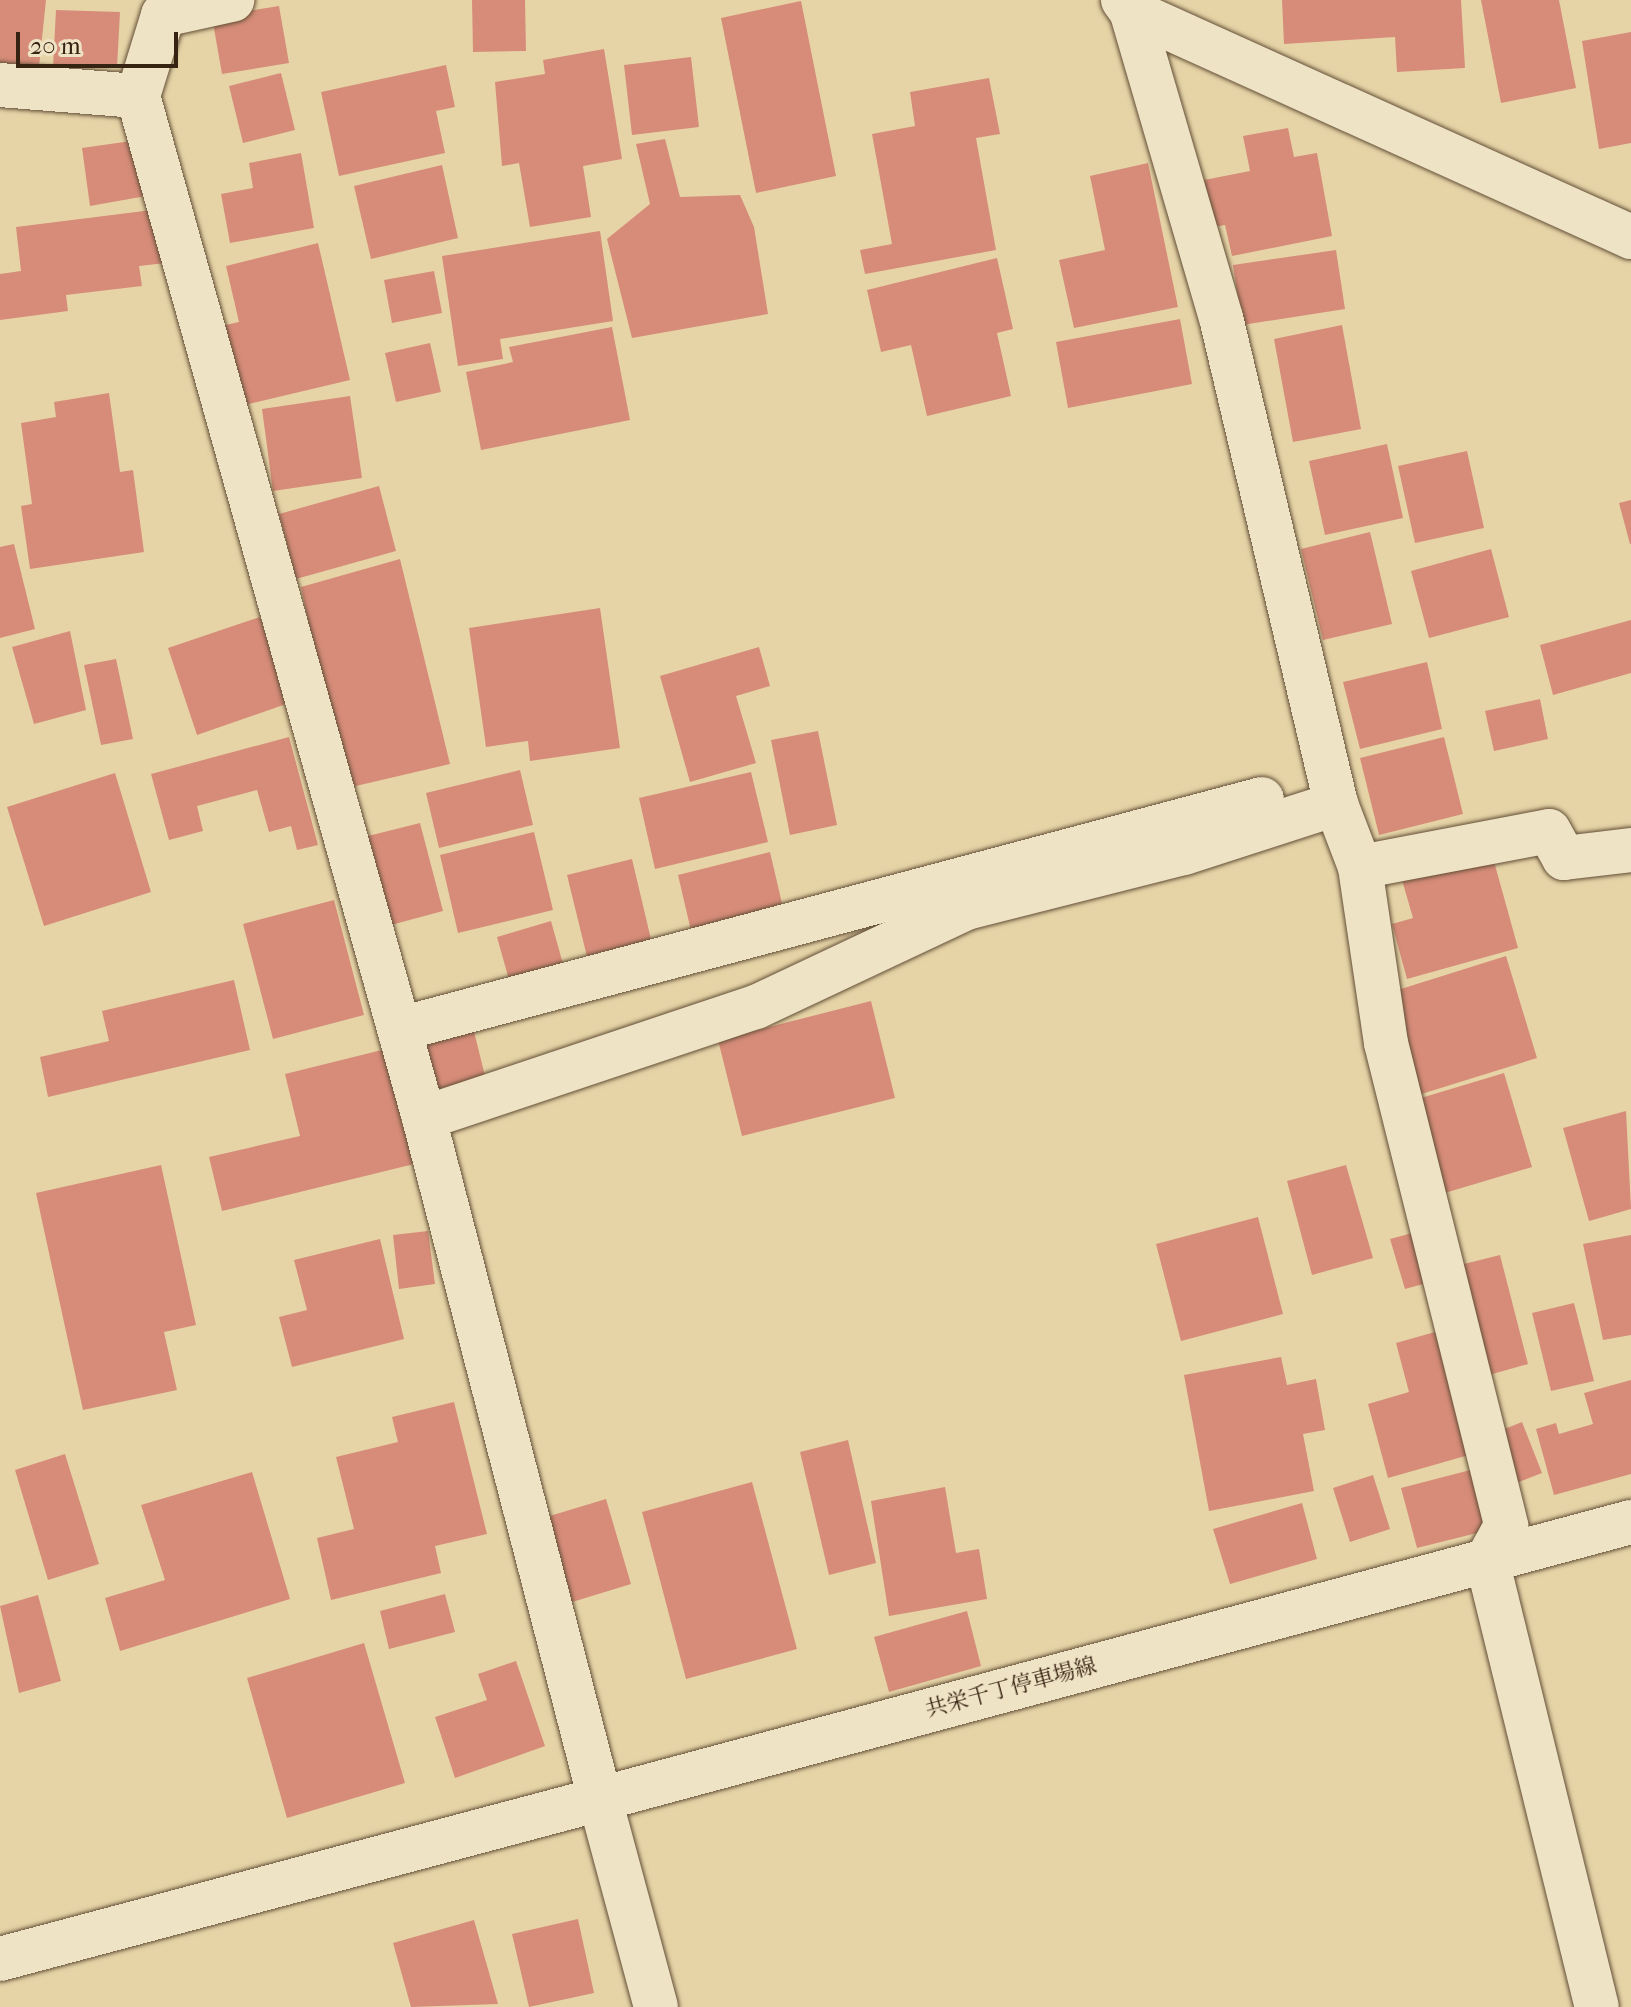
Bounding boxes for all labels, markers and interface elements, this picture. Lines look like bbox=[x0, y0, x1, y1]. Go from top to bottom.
scale bar bbox=[20, 16, 182, 66]
text: 20 m bbox=[30, 32, 81, 60]
street label: 共栄千丁停車場線 bbox=[923, 1652, 1099, 1724]

